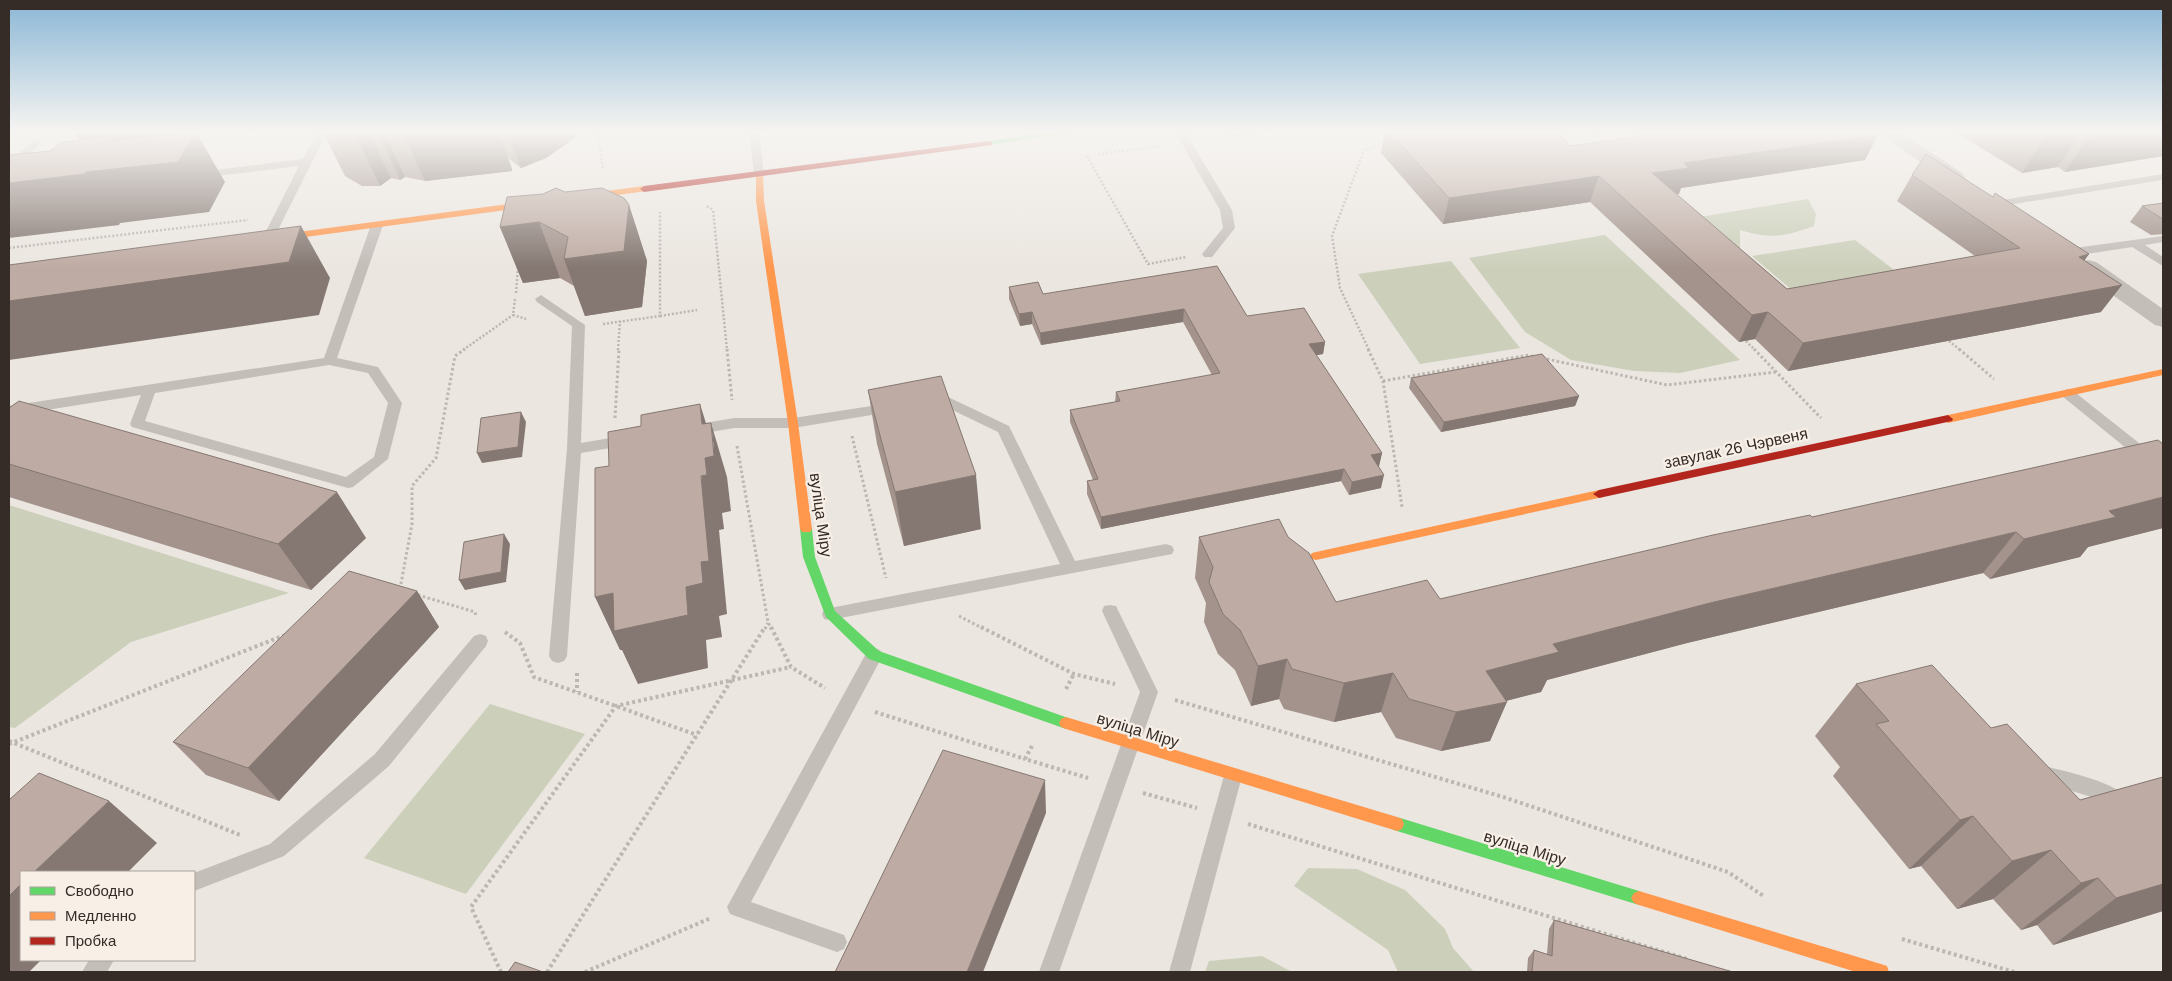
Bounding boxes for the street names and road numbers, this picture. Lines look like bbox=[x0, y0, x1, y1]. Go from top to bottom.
street label: завулак 26 Чэрвеня bbox=[1663, 424, 1809, 472]
street label: вуліца Міру bbox=[807, 472, 835, 558]
street label: вуліца Міру bbox=[1095, 709, 1181, 751]
street label: вуліца Міру bbox=[1482, 827, 1568, 869]

